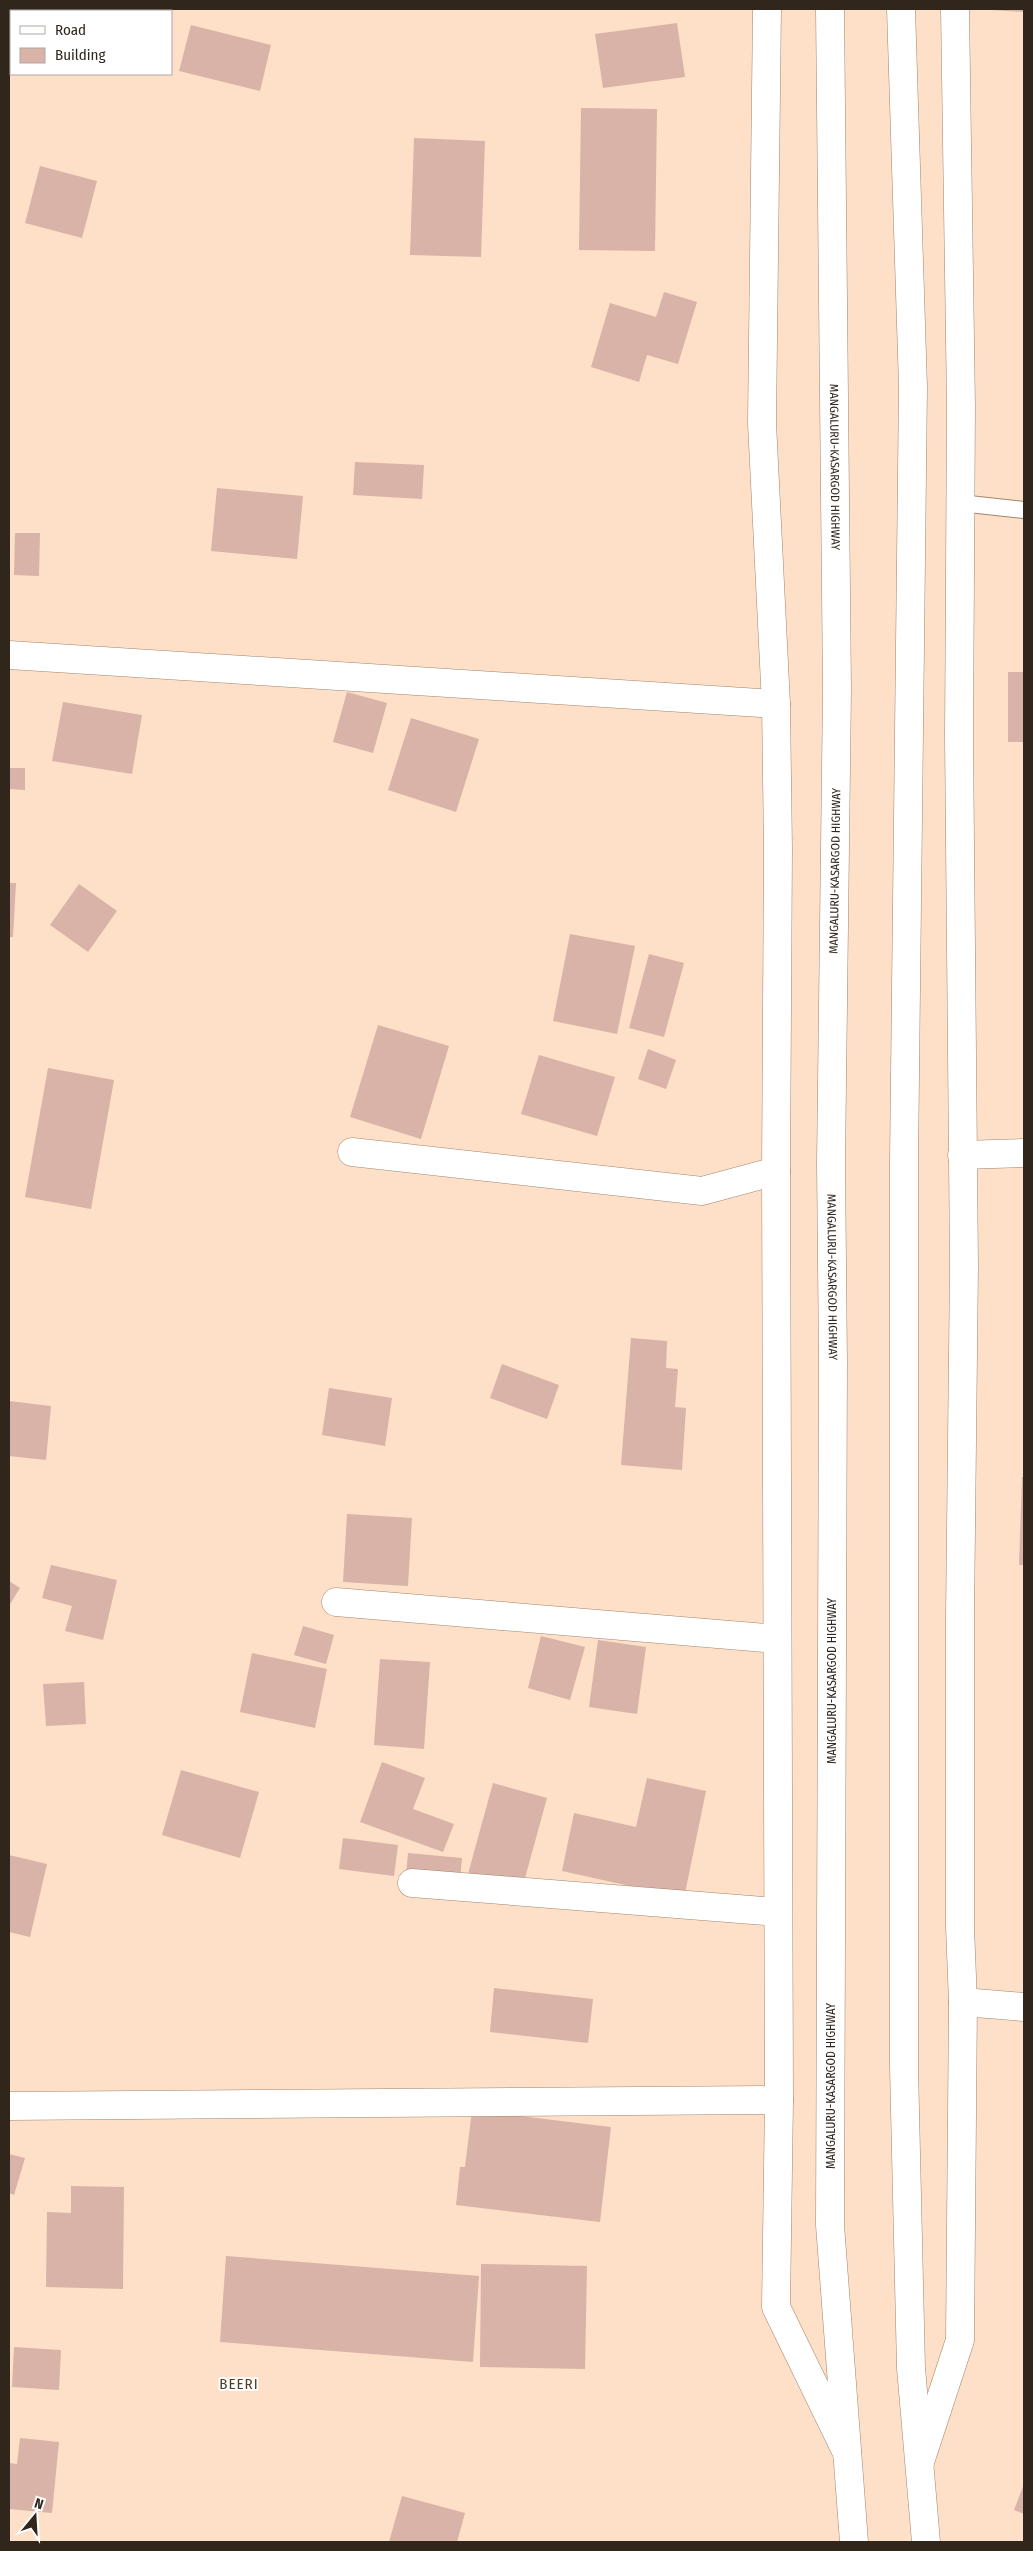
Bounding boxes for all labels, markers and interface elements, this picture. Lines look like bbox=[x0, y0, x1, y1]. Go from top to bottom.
legend bbox=[10, 10, 172, 75]
text: Road bbox=[55, 21, 86, 39]
text: Building bbox=[55, 46, 106, 64]
street label: MANGALURU-KASARGOD HIGHWAY bbox=[827, 384, 843, 550]
street label: MANGALURU-KASARGOD HIGHWAY bbox=[827, 788, 843, 954]
street label: MANGALURU-KASARGOD HIGHWAY bbox=[824, 1194, 840, 1360]
street label: MANGALURU-KASARGOD HIGHWAY bbox=[825, 1598, 839, 1764]
street label: MANGALURU-KASARGOD HIGHWAY bbox=[824, 2003, 838, 2169]
district label: BEERI bbox=[219, 2375, 259, 2393]
north arrow bbox=[10, 2491, 60, 2541]
text: N bbox=[32, 2495, 45, 2513]

